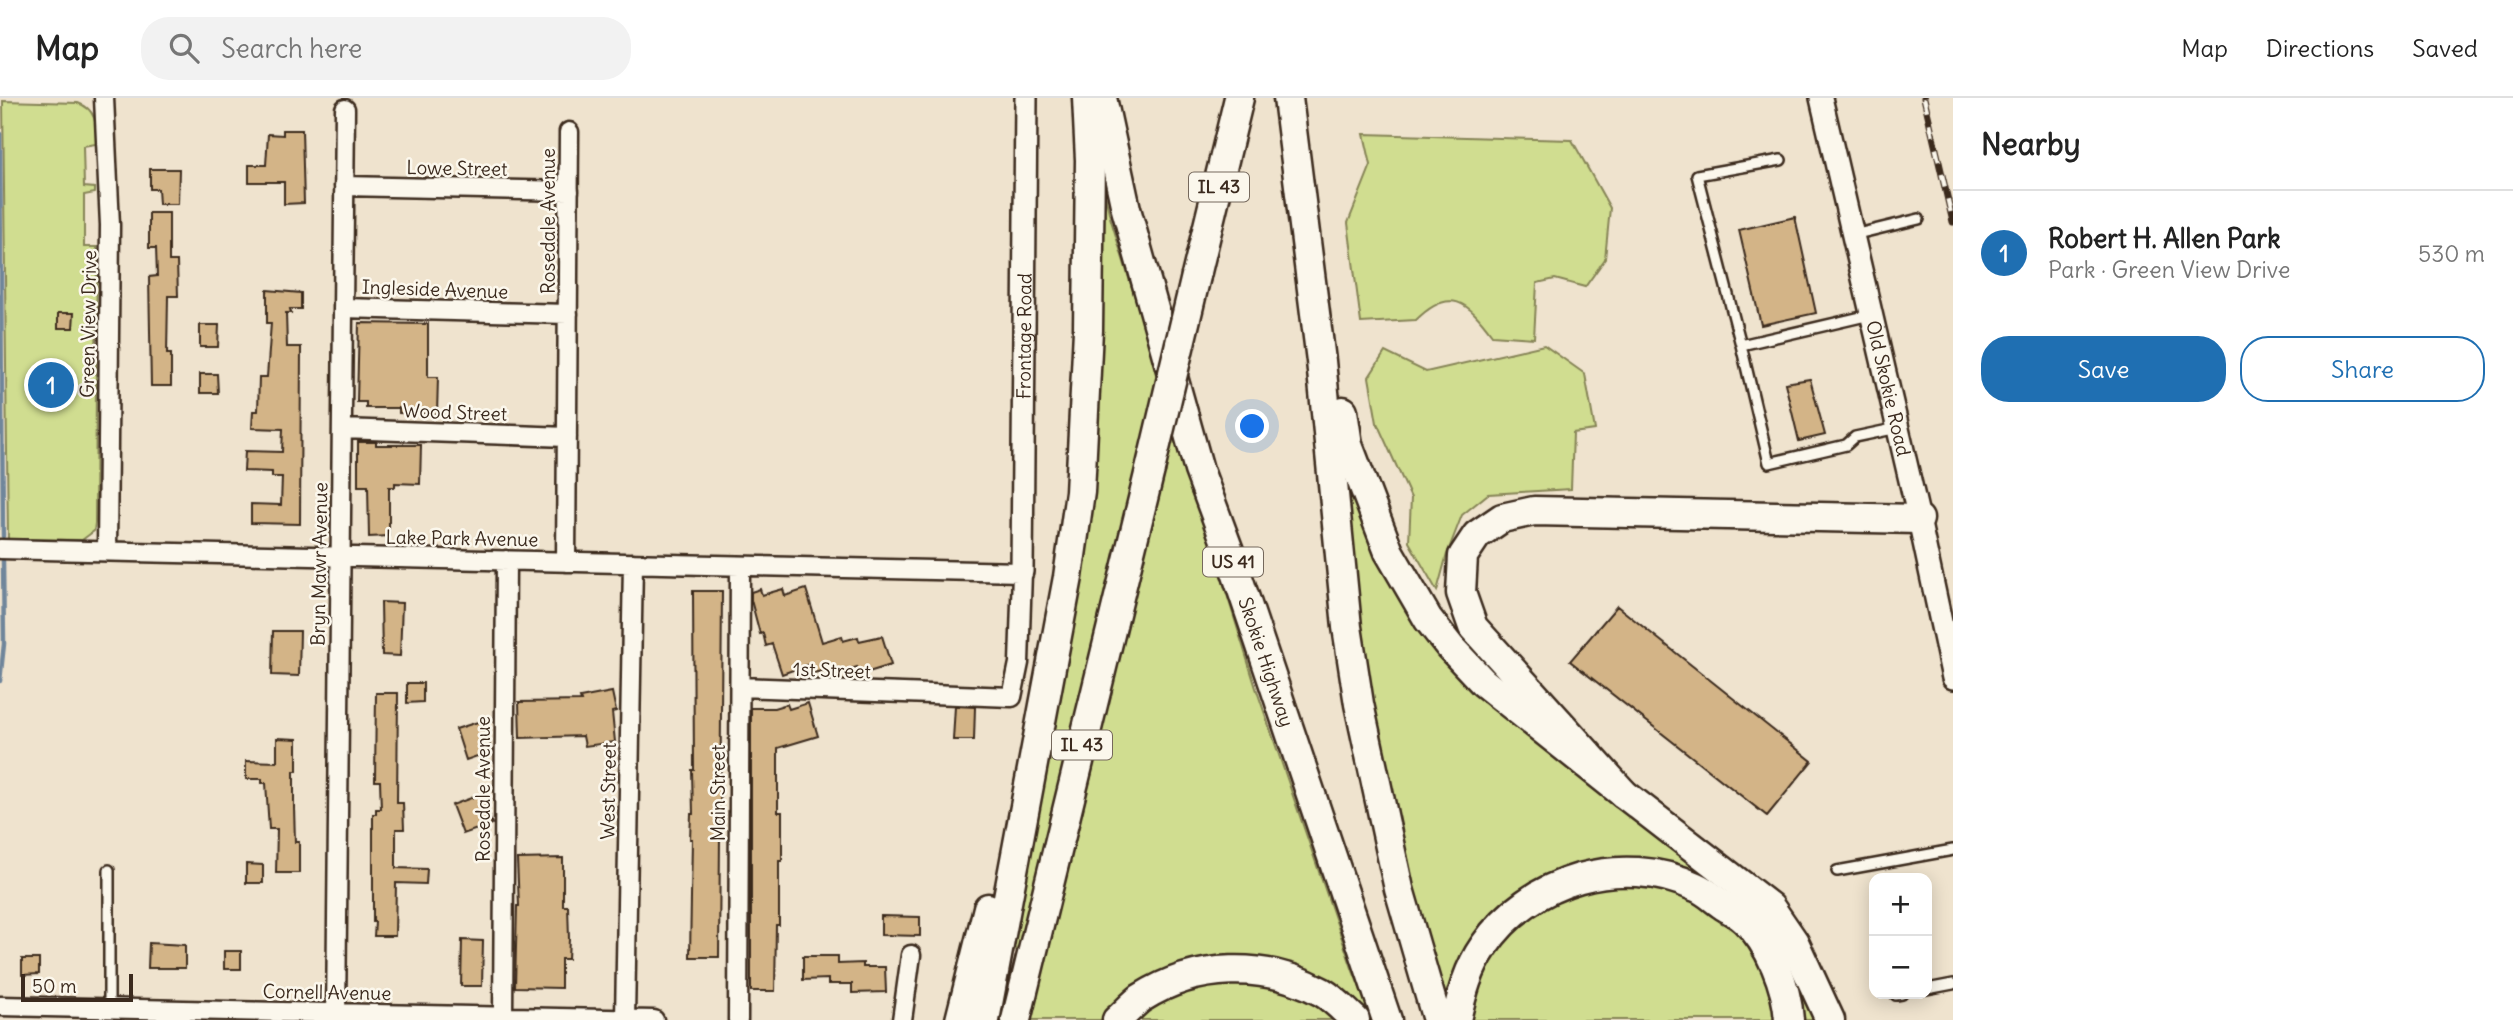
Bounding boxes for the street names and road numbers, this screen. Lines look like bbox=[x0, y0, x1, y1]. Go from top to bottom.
street label: Rosedale Avenue bbox=[536, 148, 560, 294]
street label: Lowe Street bbox=[406, 155, 508, 181]
road number: IL 43 bbox=[1189, 172, 1249, 202]
street label: Green View Drive bbox=[75, 250, 101, 398]
street label: Frontage Road bbox=[1011, 273, 1037, 399]
street label: Ingleside Avenue bbox=[361, 274, 509, 304]
street label: Old Skokie Road bbox=[1861, 318, 1916, 459]
street label: Wood Street bbox=[402, 398, 508, 426]
street label: Bryn Mawr Avenue bbox=[306, 482, 332, 646]
street label: Lake Park Avenue bbox=[385, 525, 539, 551]
road number: US 41 bbox=[1203, 548, 1263, 576]
street label: Skokie Highway bbox=[1233, 594, 1299, 730]
street label: 1st Street bbox=[793, 657, 871, 683]
street label: Rosedale Avenue bbox=[471, 716, 495, 862]
road number: IL 43 bbox=[1052, 730, 1112, 760]
street label: West Street bbox=[595, 742, 621, 840]
street label: Main Street bbox=[706, 745, 730, 841]
street label: Cornell Avenue bbox=[262, 979, 392, 1005]

